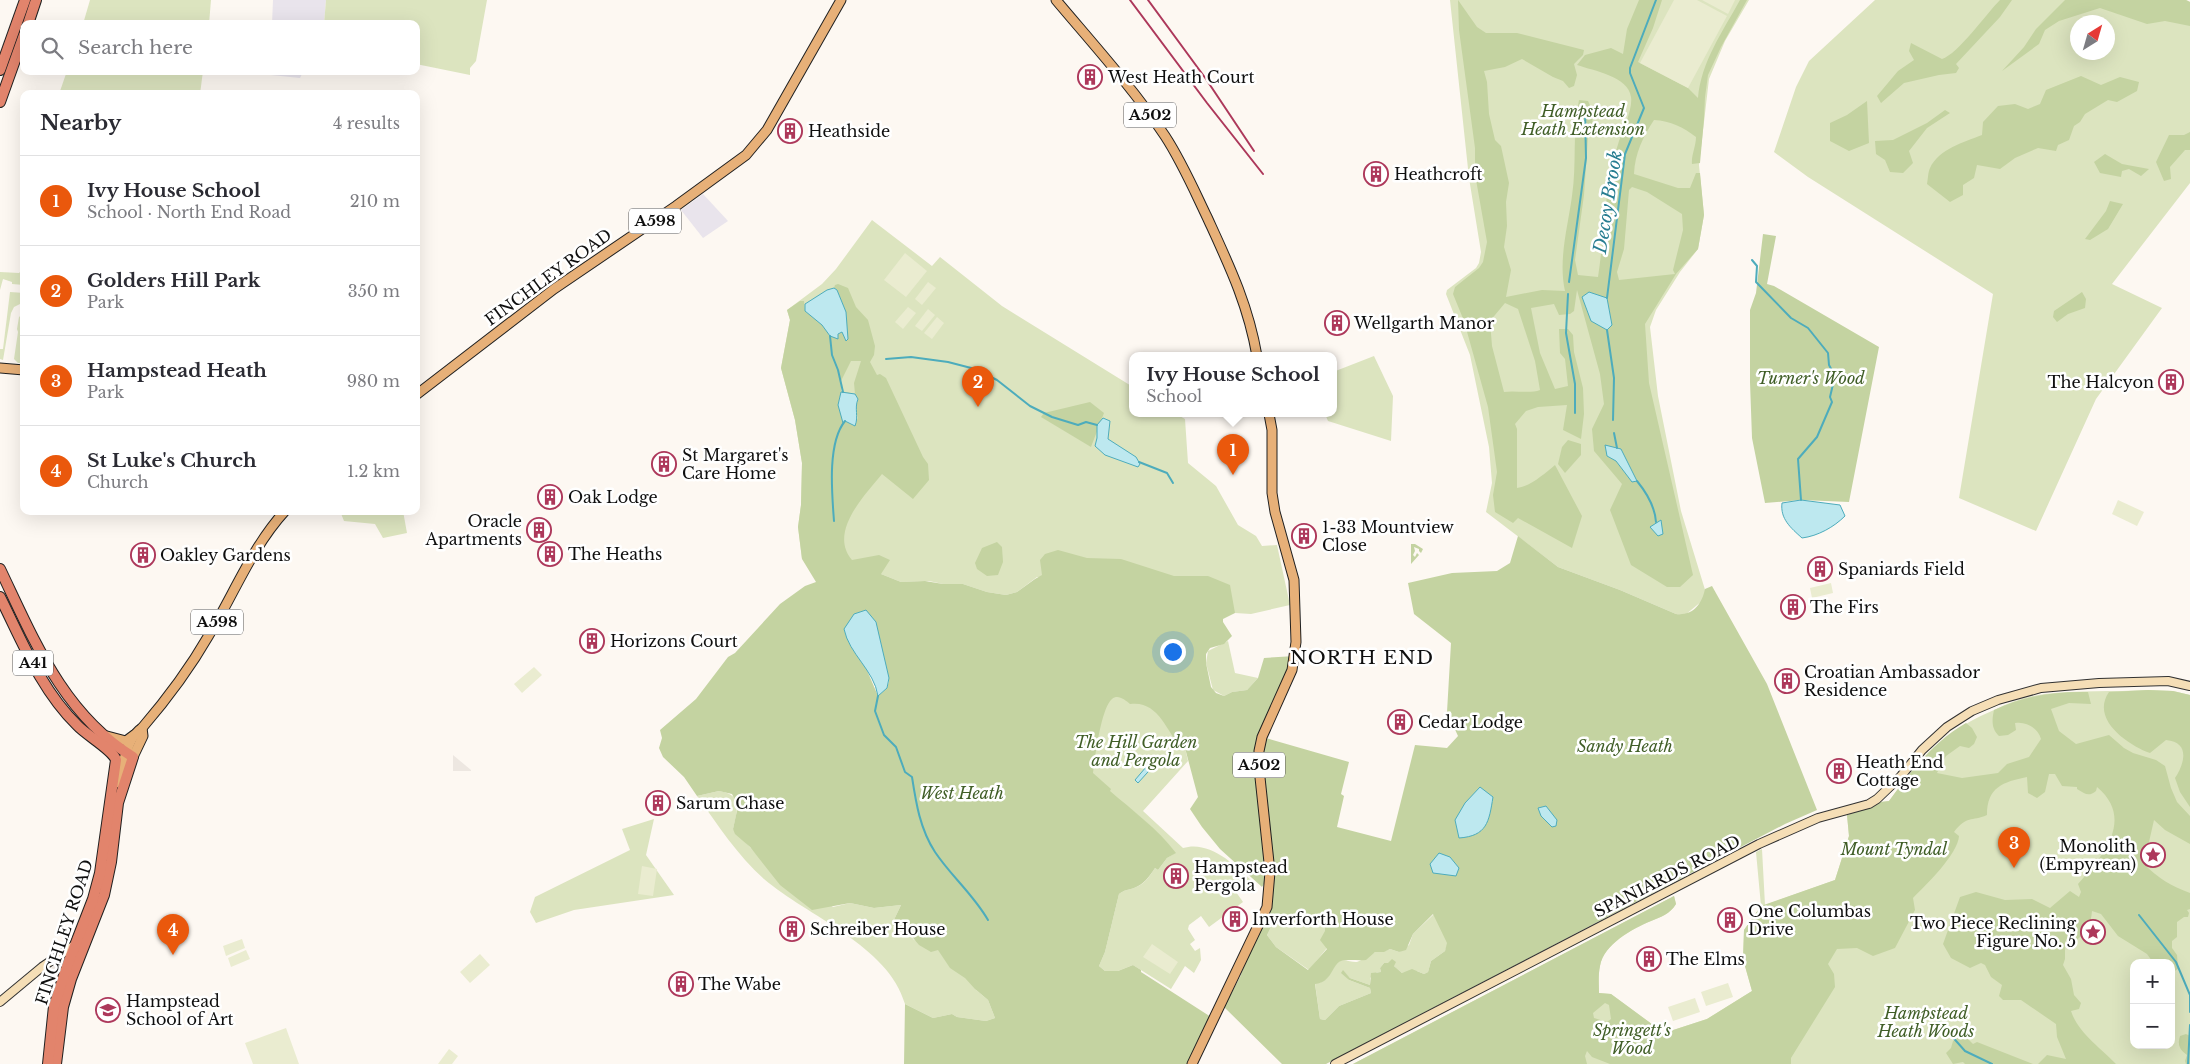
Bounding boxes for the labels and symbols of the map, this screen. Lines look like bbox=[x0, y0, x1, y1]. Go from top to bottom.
north arrow bbox=[2070, 15, 2115, 60]
building icon: West Heath Court bbox=[1077, 64, 1103, 90]
place label: West Heath Court bbox=[1107, 67, 1254, 87]
park label: Hampstead Heath Extension bbox=[1520, 101, 1645, 139]
road number: A502 bbox=[1124, 102, 1176, 128]
building icon: Heathside bbox=[777, 118, 803, 144]
place label: Heathside bbox=[808, 121, 890, 141]
water label: Decoy Brook bbox=[1589, 149, 1627, 256]
building icon: Heathcroft bbox=[1363, 161, 1389, 187]
place label: Heathcroft bbox=[1394, 164, 1483, 184]
road number: A598 bbox=[629, 208, 681, 234]
street label: FINCHLEY ROAD bbox=[481, 224, 615, 330]
building icon: Wellgarth Manor bbox=[1324, 310, 1350, 336]
place label: Wellgarth Manor bbox=[1353, 313, 1495, 333]
pin: 2 bbox=[962, 366, 994, 407]
park label: Turner's Wood bbox=[1757, 368, 1865, 388]
building icon: The Halcyon bbox=[2158, 369, 2184, 395]
place label: The Halcyon bbox=[2048, 372, 2154, 392]
pin: 1 bbox=[1217, 434, 1249, 475]
place label: St Margaret's Care Home bbox=[682, 445, 788, 483]
building icon: St Margaret's Care Home bbox=[651, 451, 677, 477]
building icon: Oak Lodge bbox=[537, 484, 563, 510]
place label: Oak Lodge bbox=[568, 487, 658, 507]
place label: Oracle Apartments bbox=[425, 511, 522, 549]
building icon: Oracle Apartments bbox=[526, 517, 552, 543]
place label: 1-33 Mountview Close bbox=[1322, 517, 1454, 555]
building icon: 1-33 Mountview Close bbox=[1291, 523, 1317, 549]
building icon: The Heaths bbox=[537, 541, 563, 567]
building icon: Oakley Gardens bbox=[130, 542, 156, 568]
place label: The Heaths bbox=[568, 544, 662, 564]
place label: Oakley Gardens bbox=[160, 545, 291, 565]
building icon: Spaniards Field bbox=[1807, 556, 1833, 582]
place label: Spaniards Field bbox=[1838, 559, 1965, 579]
building icon: The Firs bbox=[1780, 594, 1806, 620]
place label: The Firs bbox=[1810, 597, 1879, 617]
road number: A598 bbox=[191, 610, 243, 634]
building icon: Horizons Court bbox=[579, 628, 605, 654]
place label: Horizons Court bbox=[610, 631, 738, 651]
your location bbox=[1160, 639, 1186, 665]
district label: NORTH END bbox=[1290, 646, 1434, 669]
road number: A41 bbox=[13, 650, 53, 676]
place label: Croatian Ambassador Residence bbox=[1804, 662, 1980, 700]
building icon: Croatian Ambassador Residence bbox=[1774, 668, 1800, 694]
building icon: Cedar Lodge bbox=[1387, 709, 1413, 735]
place label: Cedar Lodge bbox=[1418, 712, 1523, 732]
park label: The Hill Garden and Pergola bbox=[1075, 732, 1197, 770]
park label: Sandy Heath bbox=[1577, 736, 1673, 756]
road number: A502 bbox=[1233, 752, 1285, 778]
place label: Heath End Cottage bbox=[1856, 752, 1944, 790]
building icon: Heath End Cottage bbox=[1826, 758, 1852, 784]
park label: West Heath bbox=[920, 783, 1004, 803]
building icon: Sarum Chase bbox=[645, 790, 671, 816]
place label: Sarum Chase bbox=[676, 793, 784, 813]
pin: 3 bbox=[1998, 827, 2030, 868]
street label: SPANIARDS ROAD bbox=[1591, 830, 1743, 922]
place label: Monolith (Empyrean) bbox=[2040, 836, 2136, 874]
park label: Mount Tyndal bbox=[1840, 839, 1948, 859]
place icon: Monolith (Empyrean) bbox=[2140, 842, 2166, 868]
street label: FINCHLEY ROAD bbox=[31, 857, 97, 1007]
place label: Hampstead Pergola bbox=[1194, 857, 1288, 895]
building icon: Hampstead Pergola bbox=[1163, 863, 1189, 889]
place label: One Columbas Drive bbox=[1748, 901, 1871, 939]
building icon: Inverforth House bbox=[1222, 906, 1248, 932]
building icon: One Columbas Drive bbox=[1717, 907, 1743, 933]
place label: Inverforth House bbox=[1252, 909, 1394, 929]
place label: Two Piece Reclining Figure No. 5 bbox=[1910, 913, 2076, 951]
pin: 4 bbox=[157, 914, 189, 955]
building icon: Schreiber House bbox=[779, 916, 805, 942]
place label: Schreiber House bbox=[810, 919, 945, 939]
place icon: Two Piece Reclining Figure No. 5 bbox=[2080, 919, 2106, 945]
building icon: The Elms bbox=[1636, 946, 1662, 972]
place label: The Elms bbox=[1666, 949, 1745, 969]
building icon: The Wabe bbox=[668, 971, 694, 997]
place label: The Wabe bbox=[698, 974, 781, 994]
place label: Hampstead School of Art bbox=[126, 991, 234, 1029]
school or university icon: Hampstead School of Art bbox=[95, 997, 121, 1023]
park label: Hampstead Heath Woods bbox=[1877, 1003, 1974, 1041]
park label: Springett's Wood bbox=[1593, 1020, 1671, 1058]

